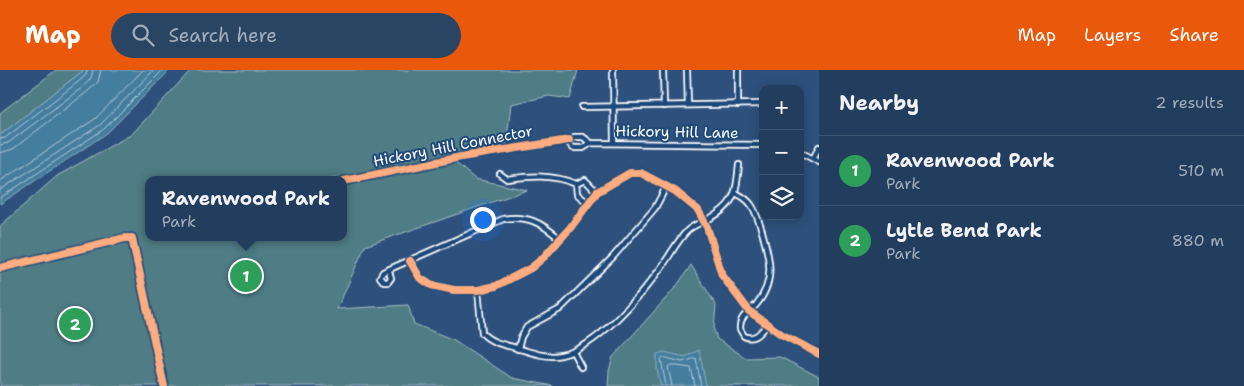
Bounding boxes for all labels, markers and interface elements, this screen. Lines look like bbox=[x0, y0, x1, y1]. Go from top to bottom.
search box bbox=[111, 13, 461, 58]
text: Map bbox=[25, 19, 81, 51]
icon: search bbox=[129, 21, 157, 49]
text: Search here bbox=[169, 23, 277, 48]
text: Map bbox=[1018, 23, 1056, 47]
text: Layers bbox=[1084, 23, 1141, 47]
text: Share bbox=[1169, 23, 1219, 47]
map controls bbox=[759, 85, 804, 220]
button: + bbox=[759, 85, 804, 130]
text: Nearby bbox=[839, 89, 919, 117]
text: 2 results bbox=[1155, 92, 1224, 113]
street label: Hickory Hill Connector bbox=[371, 121, 535, 171]
street label: Hickory Hill Lane bbox=[615, 121, 739, 143]
button: − bbox=[759, 130, 804, 175]
text: Ravenwood Park bbox=[886, 148, 1055, 173]
text: 1 bbox=[851, 160, 859, 181]
text: 510 m bbox=[1178, 160, 1224, 181]
text: Park bbox=[886, 173, 920, 194]
button: layers bbox=[759, 175, 804, 220]
popup bbox=[145, 176, 347, 241]
text: Ravenwood Park bbox=[162, 186, 330, 211]
your location bbox=[470, 207, 496, 233]
text: Park bbox=[162, 211, 196, 232]
text: Lytle Bend Park bbox=[886, 218, 1042, 243]
text: 2 bbox=[849, 230, 861, 251]
text: 880 m bbox=[1172, 230, 1224, 251]
text: Park bbox=[886, 243, 920, 264]
pin: 1 bbox=[230, 257, 262, 295]
pin: 2 bbox=[59, 305, 91, 343]

